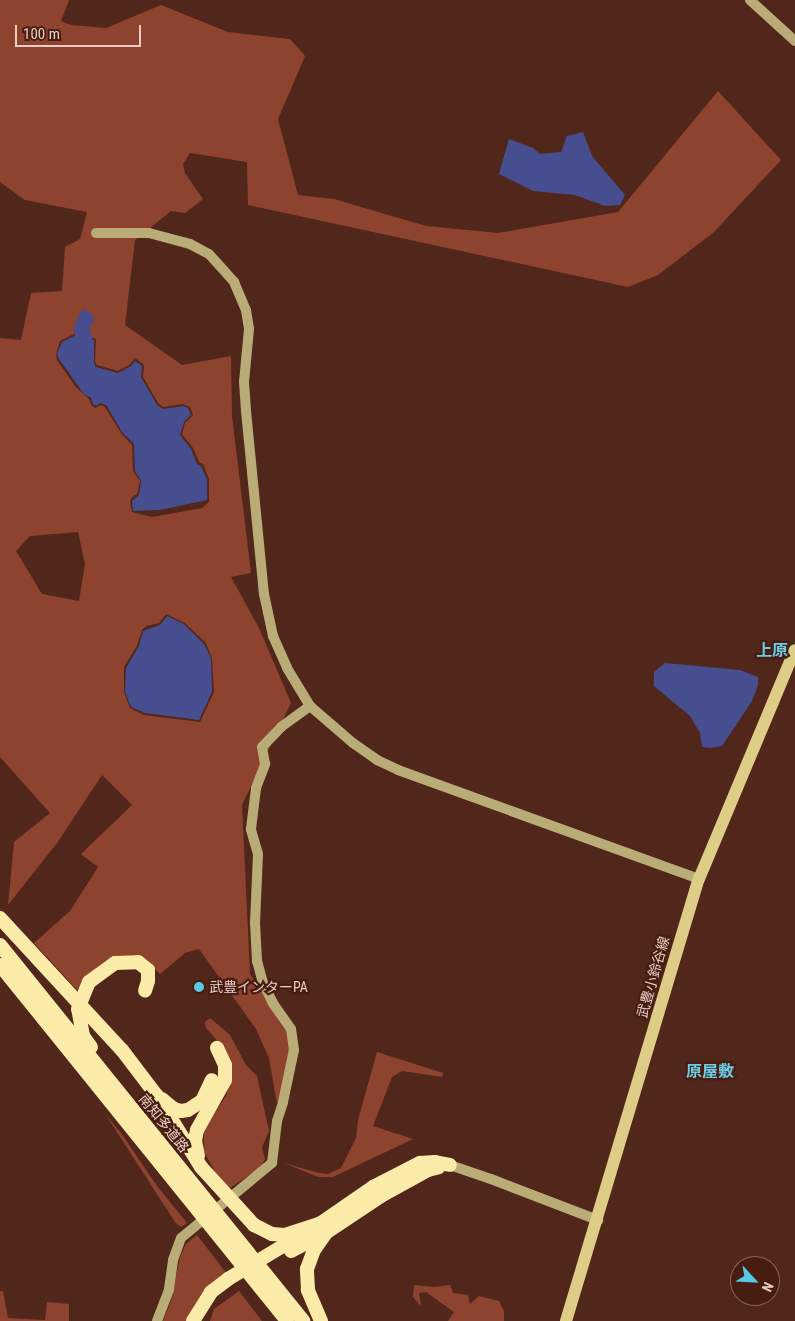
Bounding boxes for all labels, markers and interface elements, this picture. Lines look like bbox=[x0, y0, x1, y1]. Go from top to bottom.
scale bar bbox=[18, 15, 144, 47]
text: 100 m bbox=[23, 25, 60, 43]
district label: 上原 bbox=[756, 641, 788, 661]
street label: 武豊小鈴谷線 bbox=[633, 934, 673, 1020]
place label: 武豊インターPA bbox=[209, 979, 308, 995]
marker: 武豊インターPA bbox=[193, 981, 205, 993]
district label: 原屋敷 bbox=[686, 1062, 734, 1082]
street label: 南知多道路 bbox=[135, 1091, 193, 1155]
north arrow bbox=[730, 1256, 780, 1306]
text: N bbox=[759, 1280, 777, 1294]

